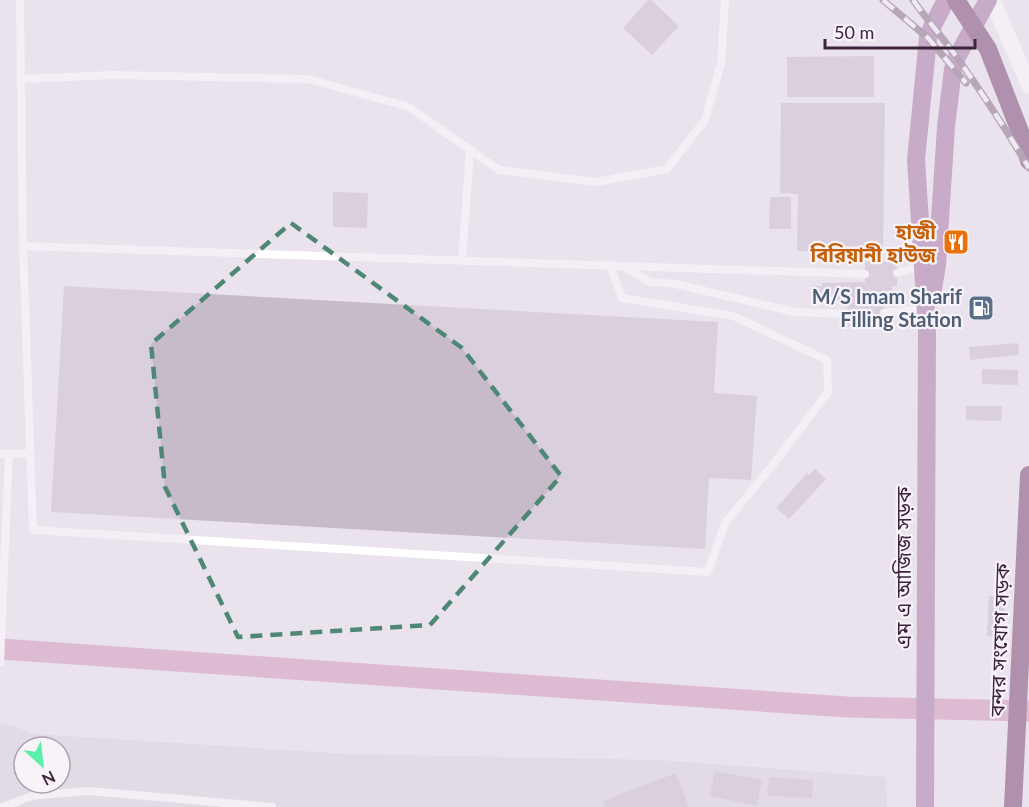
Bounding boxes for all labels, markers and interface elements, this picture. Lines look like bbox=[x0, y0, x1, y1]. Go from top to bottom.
scale bar bbox=[825, 12, 975, 50]
text: 50 m bbox=[834, 21, 874, 43]
place label: হাজী বিরিয়ানী হাউজ bbox=[810, 219, 937, 266]
restaurant icon: হাজী বিরিয়ানী হাউজ bbox=[941, 227, 971, 257]
place label: M/S Imam Sharif Filling Station bbox=[812, 284, 963, 331]
fuel station icon: M/S Imam Sharif Filling Station bbox=[966, 293, 996, 323]
street label: এম এ আজিজ সড়ক bbox=[891, 486, 915, 649]
street label: বন্দর সংযোগ সড়ক bbox=[984, 562, 1014, 718]
north arrow bbox=[12, 735, 72, 795]
text: N bbox=[39, 768, 59, 790]

